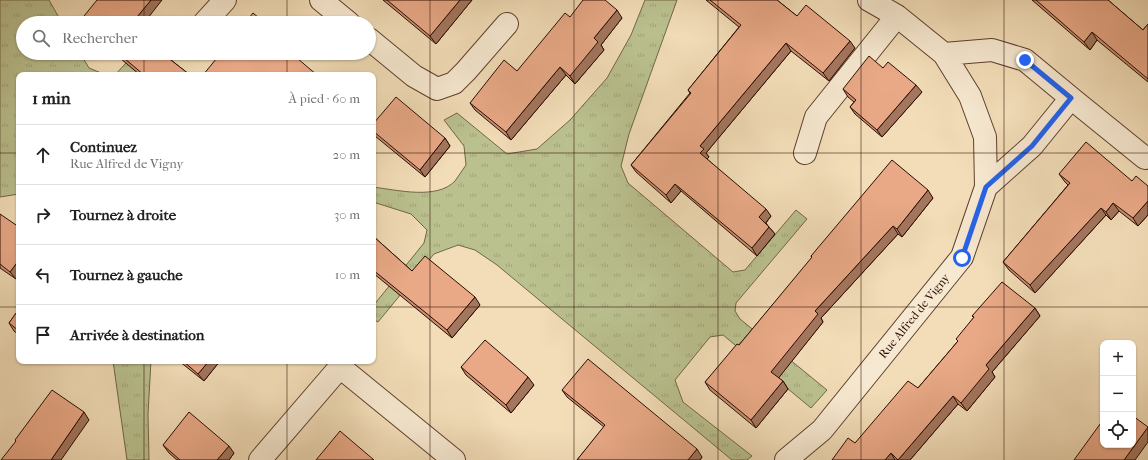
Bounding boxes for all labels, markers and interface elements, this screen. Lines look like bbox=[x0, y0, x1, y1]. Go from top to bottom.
search box bbox=[16, 16, 376, 60]
icon: search bbox=[30, 27, 52, 49]
text: Rechercher bbox=[62, 29, 137, 47]
route end bbox=[1016, 51, 1034, 69]
text: 1 min bbox=[32, 88, 71, 108]
text: À pied · 60 m bbox=[289, 91, 360, 106]
text: Continuez bbox=[70, 138, 137, 156]
icon: ahead bbox=[32, 144, 54, 166]
text: 20 m bbox=[333, 147, 360, 162]
text: Rue Alfred de Vigny bbox=[70, 156, 183, 171]
icon: right bbox=[32, 204, 54, 226]
text: Tournez à droite bbox=[70, 206, 176, 224]
text: 30 m bbox=[334, 207, 360, 222]
route start bbox=[953, 249, 971, 267]
icon: left bbox=[32, 264, 54, 286]
text: Tournez à gauche bbox=[70, 266, 183, 284]
text: 10 m bbox=[335, 267, 360, 282]
street label: Rue Alfred de Vigny bbox=[876, 270, 953, 361]
icon: arrive bbox=[32, 324, 54, 346]
text: Arrivée à destination bbox=[70, 326, 205, 344]
map controls bbox=[1100, 340, 1136, 448]
button: + bbox=[1100, 340, 1136, 376]
button: − bbox=[1100, 376, 1136, 412]
button: locate bbox=[1100, 412, 1136, 448]

